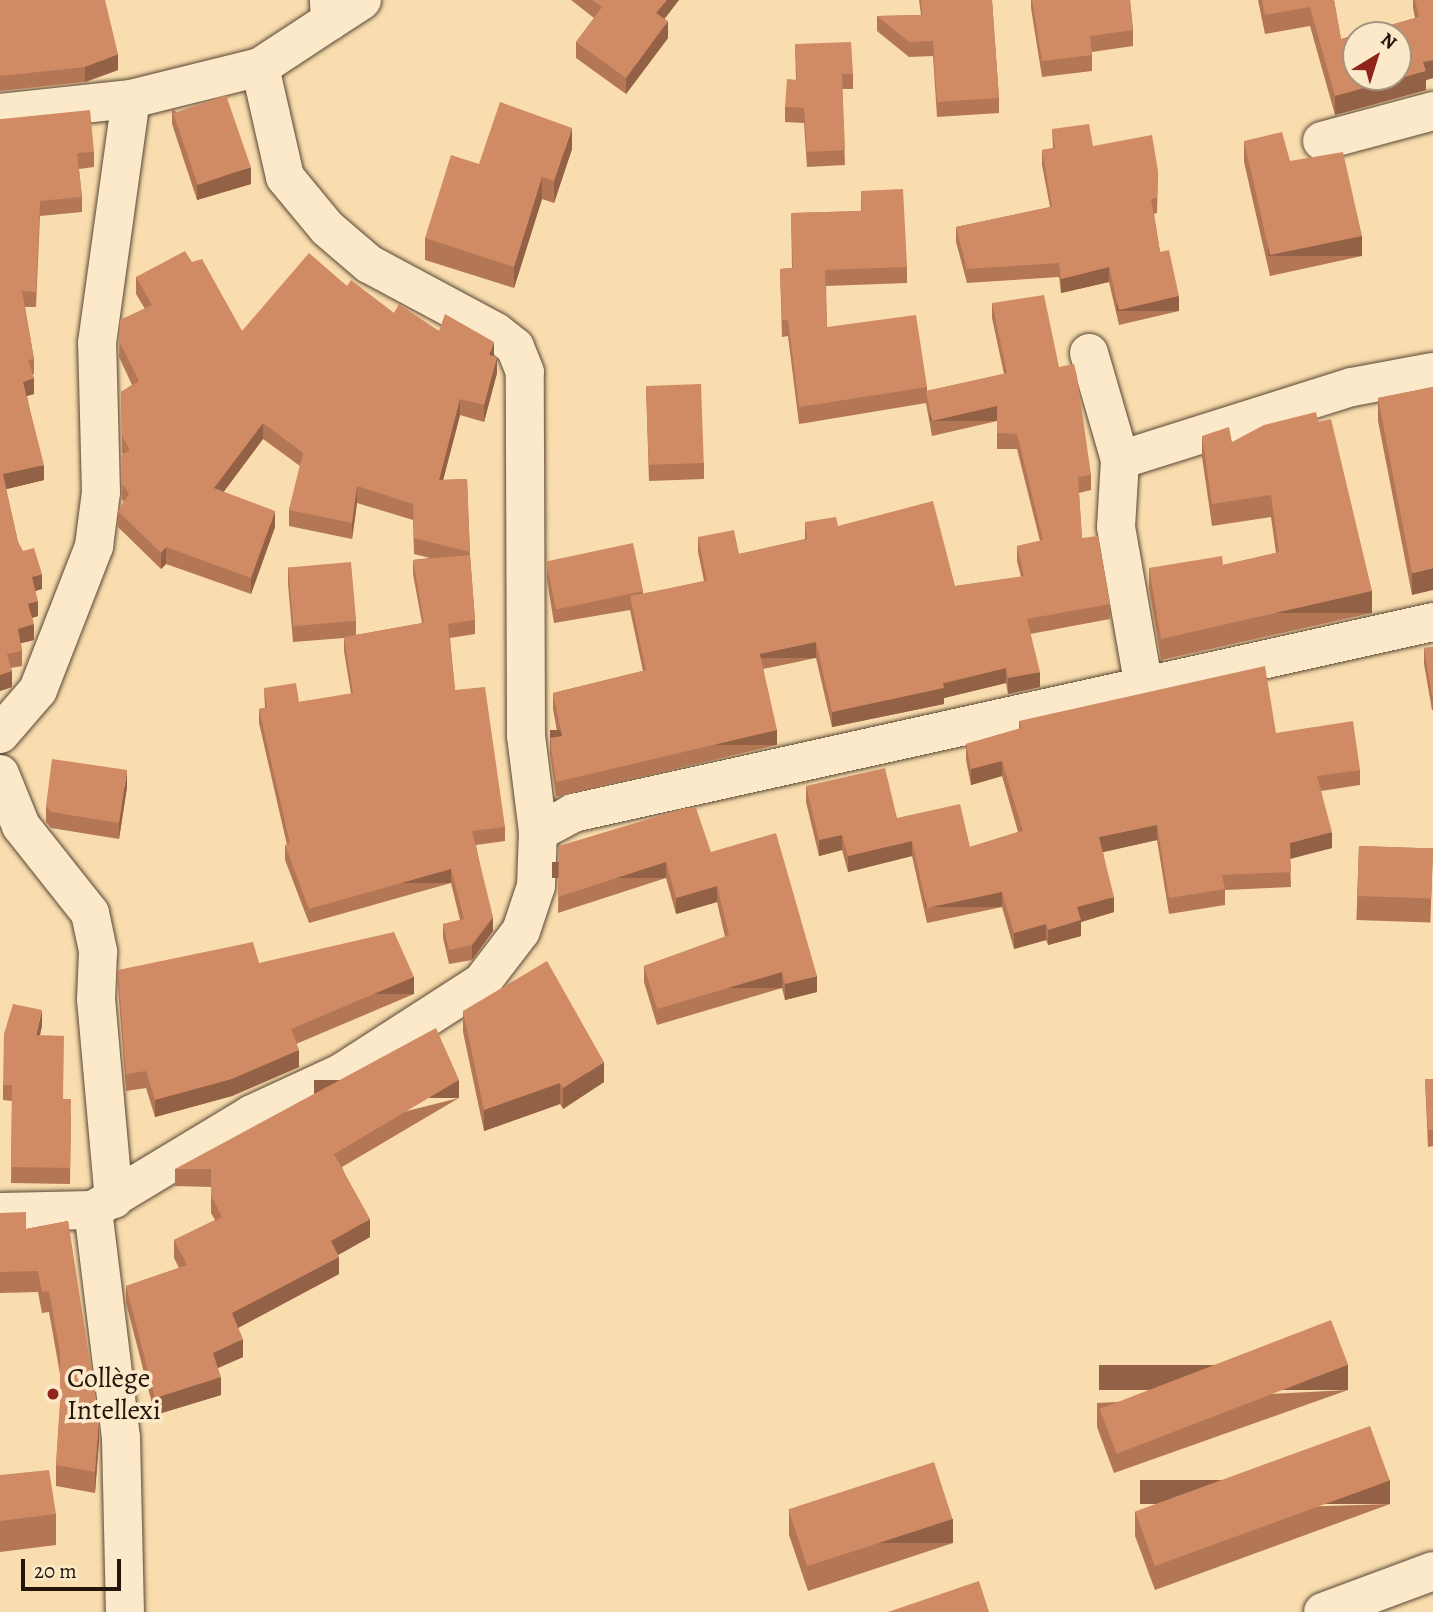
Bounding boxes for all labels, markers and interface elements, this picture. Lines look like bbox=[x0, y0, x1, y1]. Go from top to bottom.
north arrow bbox=[1342, 21, 1412, 91]
text: N bbox=[1375, 27, 1402, 56]
place label: Collège Intellexi bbox=[67, 1361, 161, 1427]
marker: Collège Intellexi bbox=[45, 1386, 61, 1402]
scale bar bbox=[24, 1546, 124, 1590]
text: 20 m bbox=[34, 1557, 77, 1585]

